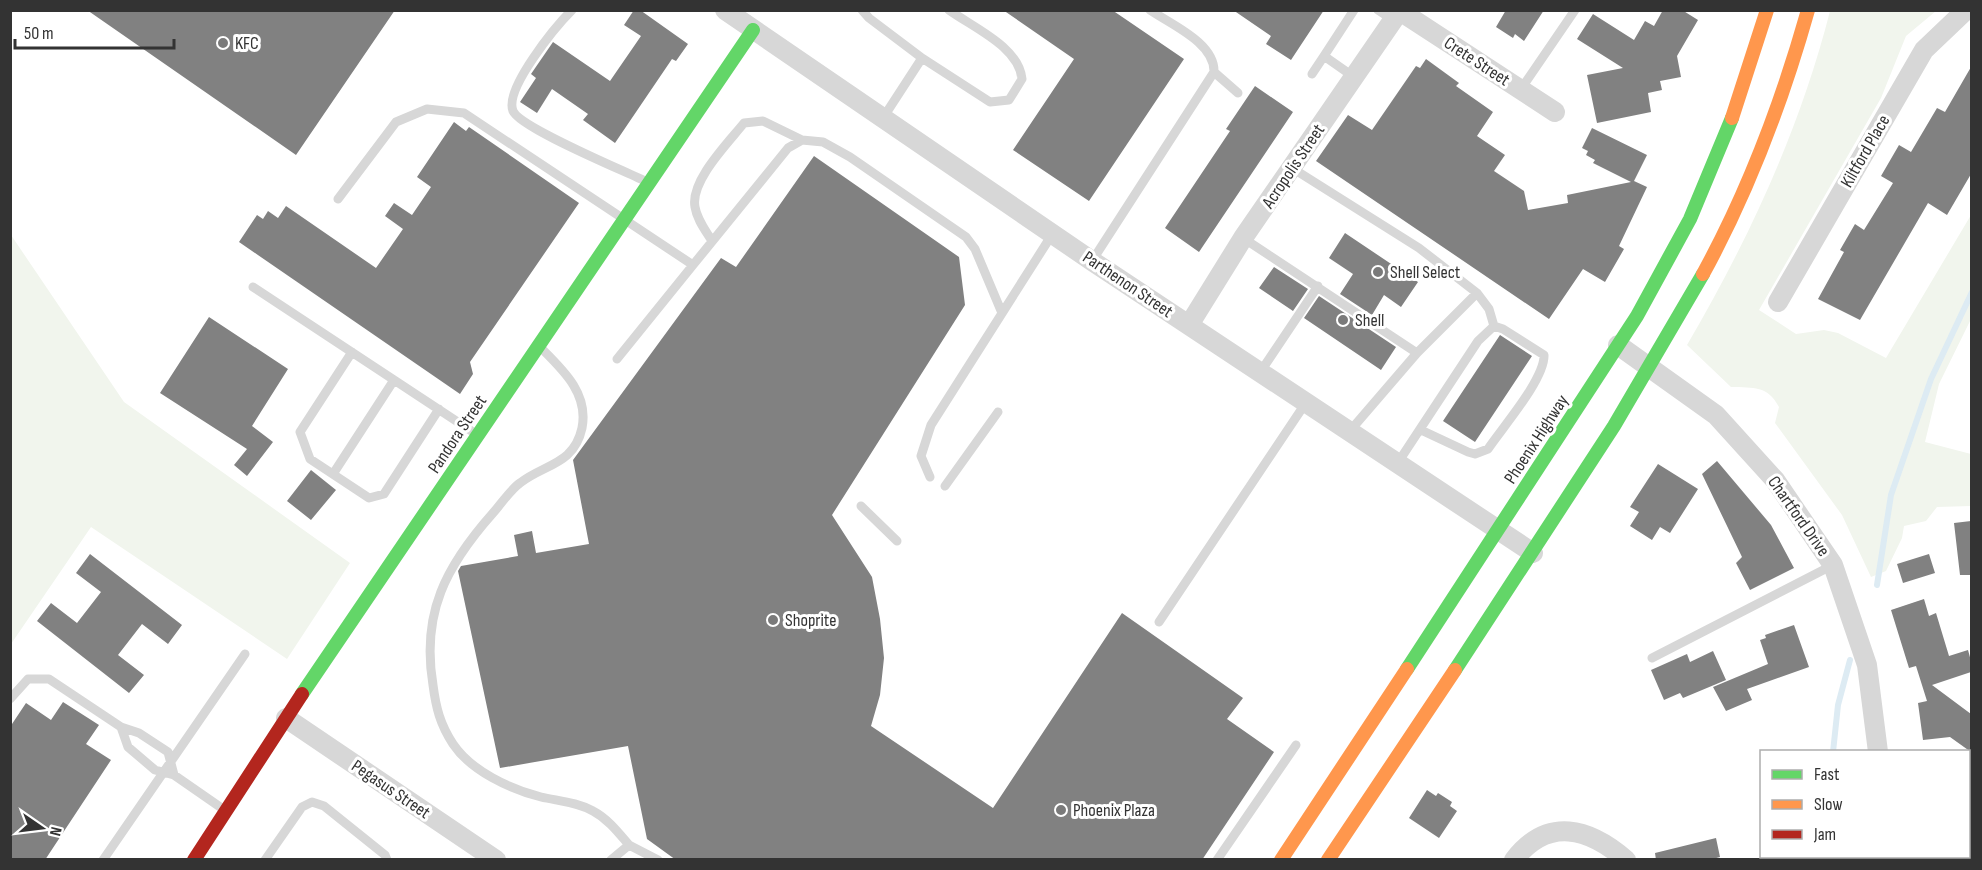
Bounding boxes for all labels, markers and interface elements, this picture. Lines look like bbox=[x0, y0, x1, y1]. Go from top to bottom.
scale bar bbox=[15, 12, 174, 50]
text: 50 m bbox=[24, 23, 54, 44]
street label: Crete Street bbox=[1440, 32, 1514, 91]
place label: KFC bbox=[235, 33, 259, 54]
marker: KFC bbox=[216, 36, 230, 50]
street label: Kiltford Place bbox=[1836, 111, 1895, 191]
street label: Acropolis Street bbox=[1257, 120, 1329, 213]
street label: Parthenon Street bbox=[1079, 247, 1177, 322]
place label: Shell Select bbox=[1390, 262, 1461, 283]
marker: Shell Select bbox=[1371, 265, 1385, 279]
place label: Shell bbox=[1355, 310, 1384, 331]
marker: Shell bbox=[1336, 313, 1350, 327]
street label: Pandora Street bbox=[424, 391, 491, 477]
street label: Phoenix Highway bbox=[1500, 391, 1573, 488]
street label: Chartford Drive bbox=[1763, 472, 1834, 560]
place label: Shoprite bbox=[785, 610, 836, 631]
marker: Shoprite bbox=[766, 613, 780, 627]
legend bbox=[1760, 750, 1970, 858]
street label: Pegasus Street bbox=[348, 756, 434, 824]
text: Fast bbox=[1814, 764, 1840, 785]
text: Slow bbox=[1814, 794, 1843, 815]
north arrow bbox=[12, 798, 72, 858]
place label: Phoenix Plaza bbox=[1073, 800, 1155, 821]
marker: Phoenix Plaza bbox=[1054, 803, 1068, 817]
text: Jam bbox=[1813, 824, 1836, 845]
text: N bbox=[45, 825, 65, 838]

